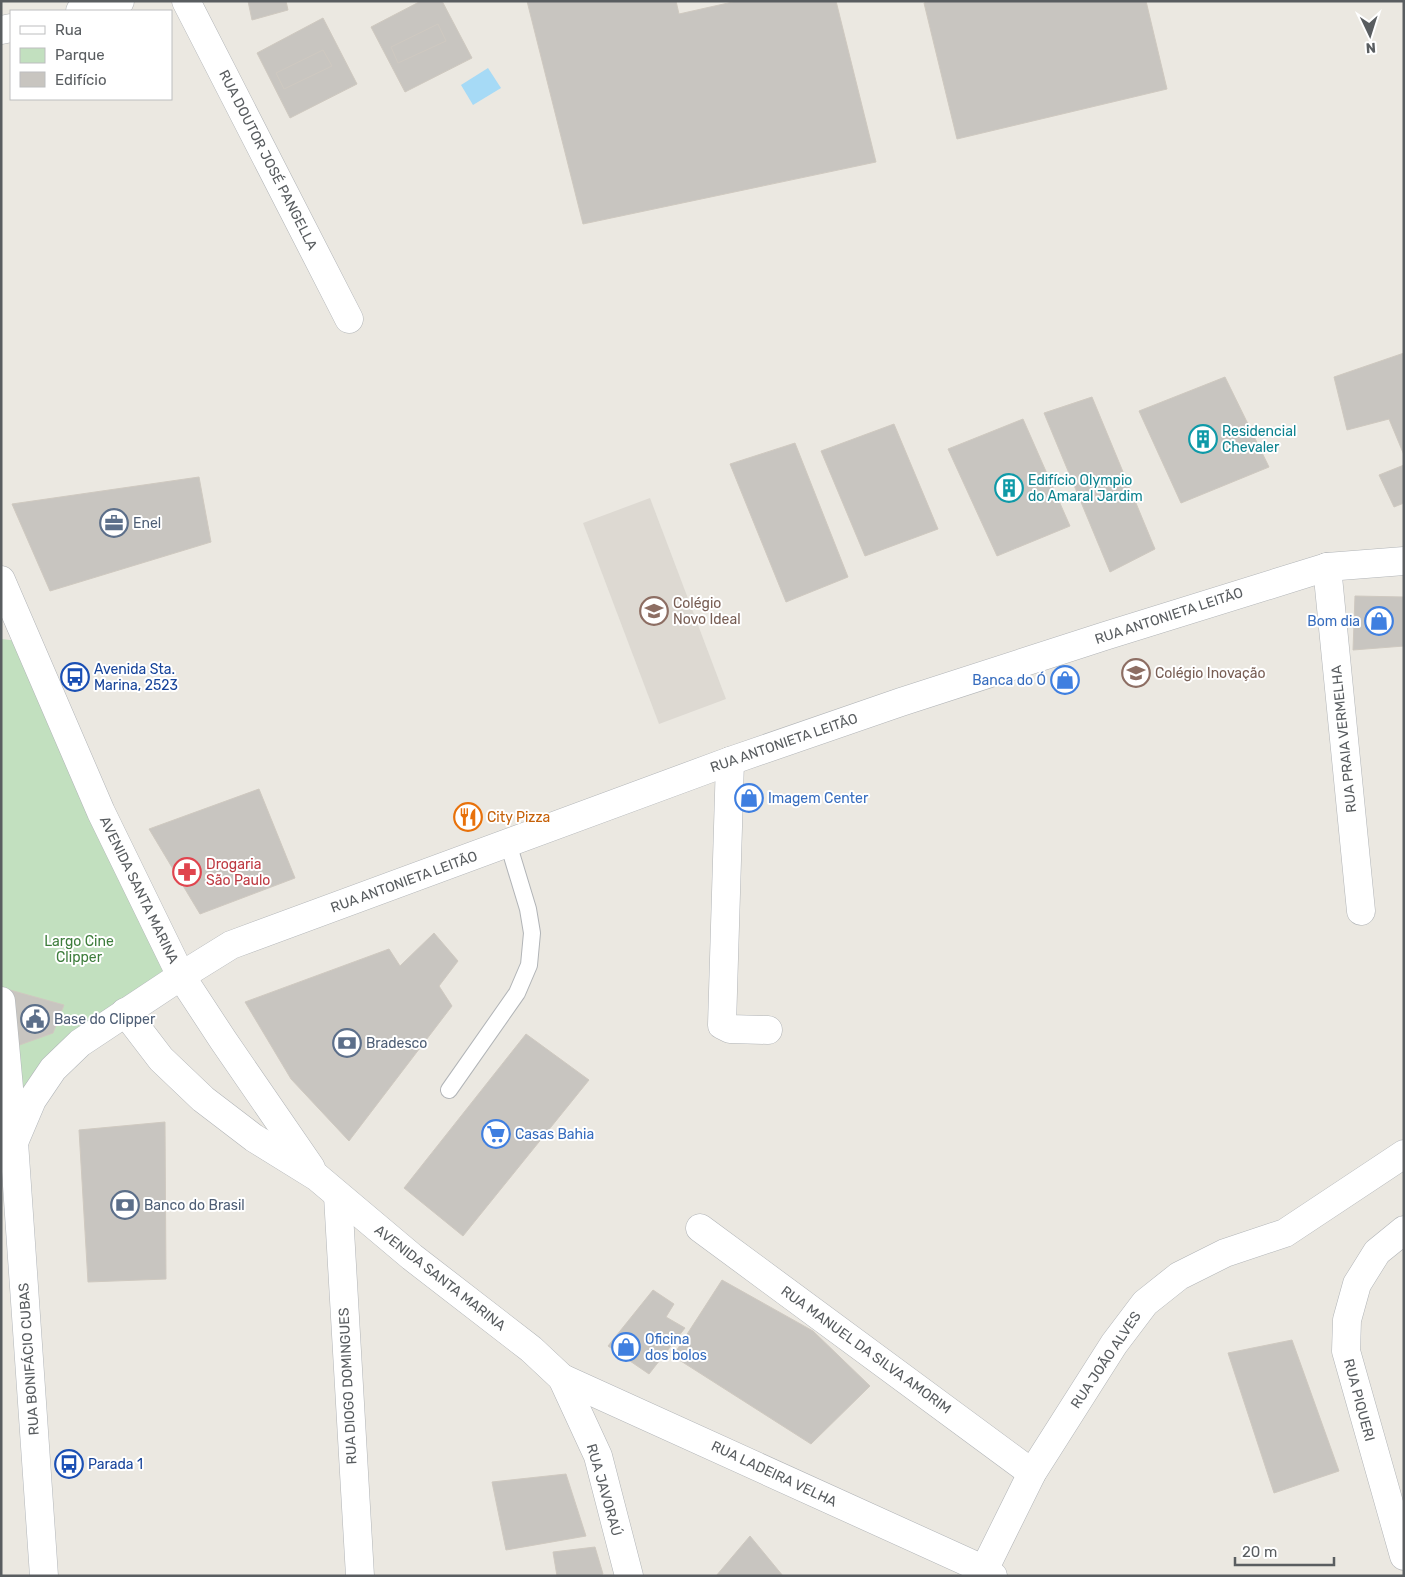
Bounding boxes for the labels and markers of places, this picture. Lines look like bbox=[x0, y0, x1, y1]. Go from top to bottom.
place label: Residencial Chevaler bbox=[1222, 423, 1296, 456]
building icon: Residencial Chevaler bbox=[1188, 424, 1218, 454]
place label: Edifício Olympio do Amaral Jardim bbox=[1028, 472, 1143, 505]
building icon: Edifício Olympio do Amaral Jardim bbox=[994, 473, 1024, 503]
office icon: Enel bbox=[99, 508, 129, 538]
place label: Enel bbox=[133, 515, 161, 532]
place label: Colégio Novo Ideal bbox=[673, 595, 741, 628]
school or university icon: Colégio Novo Ideal bbox=[639, 596, 669, 626]
shop icon: Bom dia bbox=[1364, 606, 1394, 636]
place label: Bom dia bbox=[1307, 613, 1360, 630]
school or university icon: Colégio Inovação bbox=[1121, 658, 1151, 688]
place label: Avenida Sta. Marina, 2523 bbox=[94, 661, 178, 694]
bus stop icon: Avenida Sta. Marina, 2523 bbox=[60, 662, 90, 692]
shop icon: Banca do Ó bbox=[1050, 665, 1080, 695]
place label: Colégio Inovação bbox=[1155, 665, 1266, 682]
place label: Banca do Ó bbox=[972, 671, 1046, 689]
shop icon: Imagem Center bbox=[734, 783, 764, 813]
place label: Imagem Center bbox=[768, 790, 869, 807]
restaurant icon: City Pizza bbox=[453, 802, 483, 832]
place label: City Pizza bbox=[487, 809, 550, 826]
place label: Drogaria São Paulo bbox=[206, 856, 270, 889]
pharmacy icon: Drogaria São Paulo bbox=[172, 857, 202, 887]
public building icon: Base do Clipper bbox=[20, 1004, 50, 1034]
place label: Base do Clipper bbox=[54, 1011, 156, 1028]
bank icon: Bradesco bbox=[332, 1028, 362, 1058]
place label: Bradesco bbox=[366, 1035, 427, 1052]
supermarket icon: Casas Bahia bbox=[481, 1119, 511, 1149]
place label: Casas Bahia bbox=[515, 1126, 594, 1143]
bank icon: Banco do Brasil bbox=[110, 1190, 140, 1220]
place label: Banco do Brasil bbox=[144, 1197, 245, 1214]
place label: Oficina dos bolos bbox=[645, 1331, 707, 1364]
shop icon: Oficina dos bolos bbox=[611, 1332, 641, 1362]
bus stop icon: Parada 1 bbox=[54, 1449, 84, 1479]
place label: Parada 1 bbox=[88, 1456, 143, 1473]

